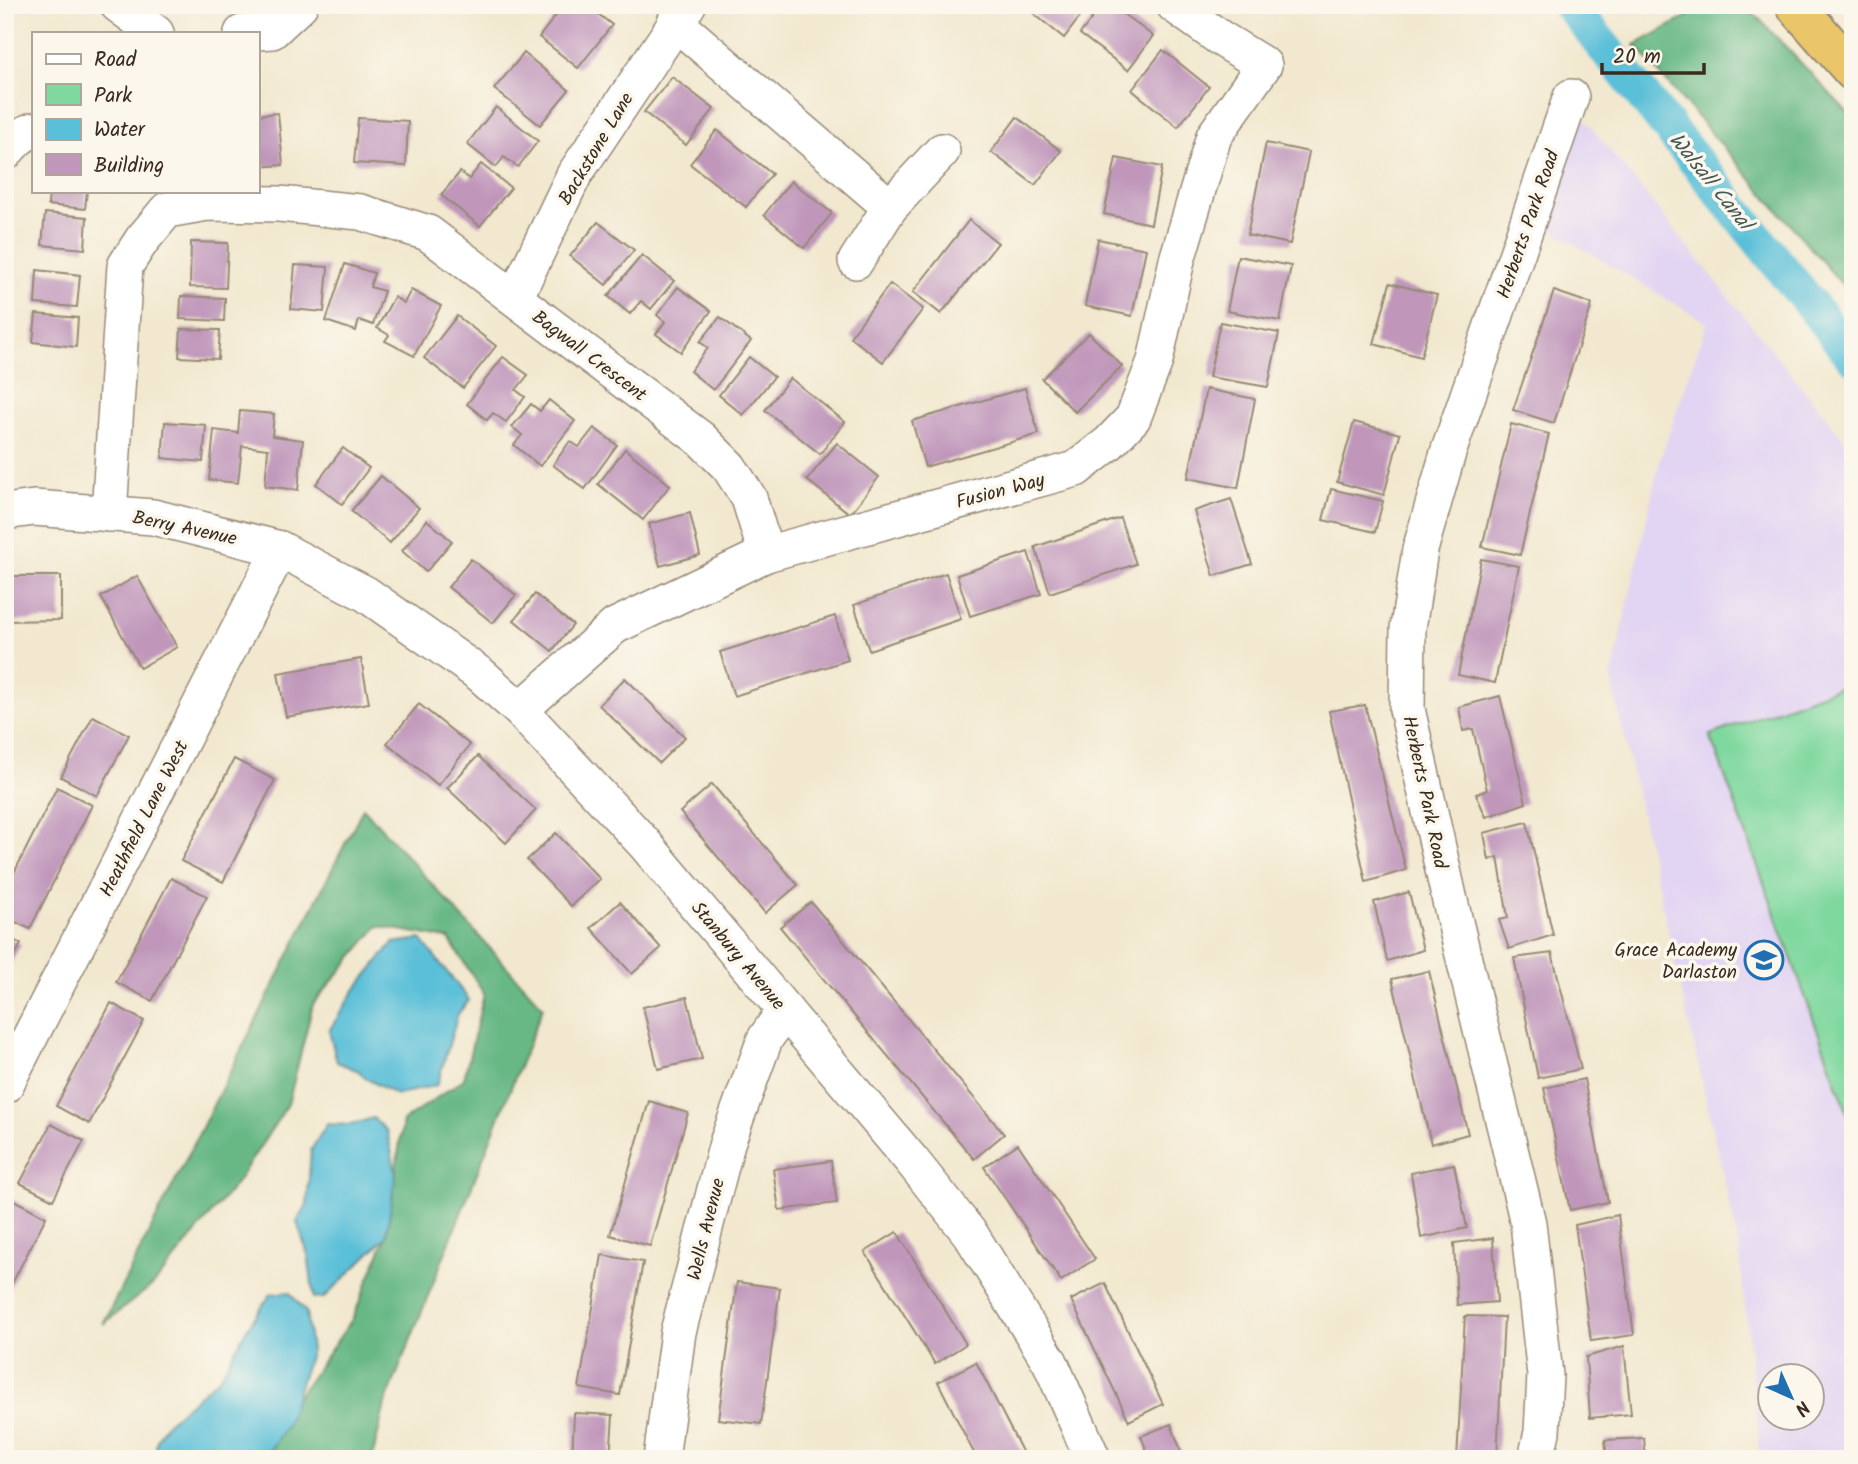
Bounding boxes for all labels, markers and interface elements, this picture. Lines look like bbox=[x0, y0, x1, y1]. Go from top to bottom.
legend bbox=[32, 32, 259, 192]
scale bar bbox=[1602, 32, 1704, 76]
text: 20 m bbox=[1613, 41, 1661, 74]
text: Road bbox=[94, 44, 137, 77]
text: Park bbox=[94, 80, 132, 113]
street label: Backstone Lane bbox=[551, 87, 642, 211]
text: Water bbox=[94, 114, 146, 147]
water label: Walsall Canal bbox=[1660, 126, 1762, 241]
street label: Herberts Park Road bbox=[1489, 146, 1569, 303]
text: Building bbox=[94, 150, 164, 183]
street label: Bagwall Crescent bbox=[525, 303, 653, 410]
street label: Fusion Way bbox=[953, 465, 1049, 518]
street label: Berry Avenue bbox=[130, 503, 240, 555]
street label: Herberts Park Road bbox=[1393, 713, 1455, 872]
street label: Heathfield Lane West bbox=[92, 735, 198, 903]
street label: Stanbury Avenue bbox=[683, 895, 792, 1018]
place label: Grace Academy Darlaston bbox=[1615, 936, 1738, 988]
school or university icon: Grace Academy Darlaston bbox=[1743, 939, 1785, 981]
street label: Wells Avenue bbox=[680, 1175, 734, 1284]
north arrow bbox=[1756, 1362, 1826, 1432]
text: N bbox=[1787, 1393, 1816, 1422]

